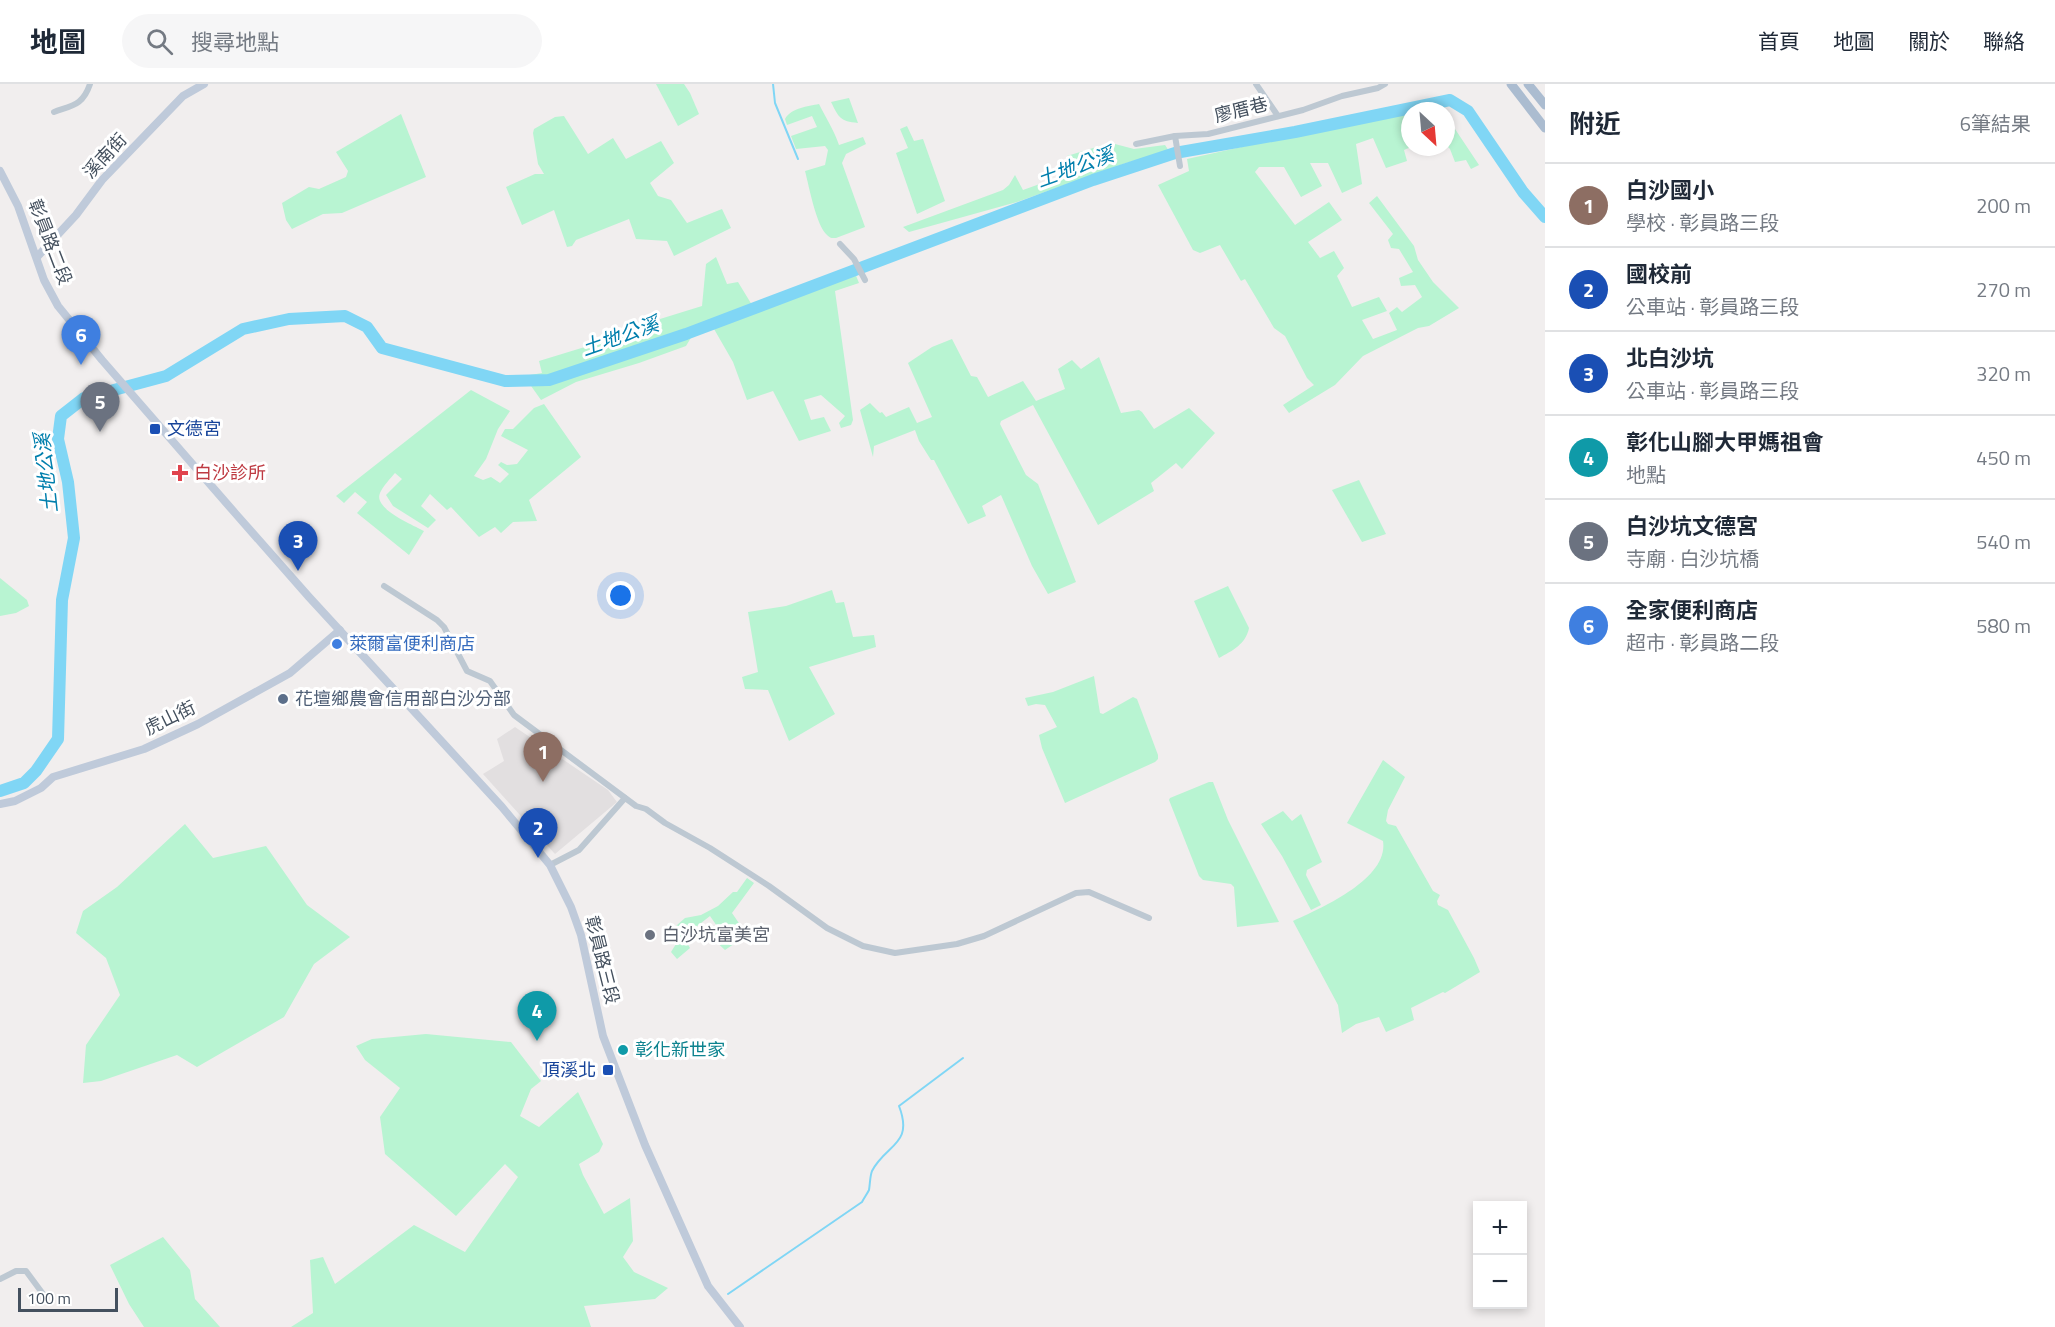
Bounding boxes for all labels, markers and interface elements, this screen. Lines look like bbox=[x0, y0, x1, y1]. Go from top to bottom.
search box bbox=[122, 14, 542, 68]
text: 地圖 bbox=[30, 20, 86, 63]
icon: search bbox=[143, 25, 176, 58]
text: 搜尋地點 bbox=[191, 25, 279, 59]
text: 首頁 bbox=[1758, 25, 1800, 57]
text: 地圖 bbox=[1833, 25, 1875, 57]
text: 關於 bbox=[1908, 25, 1950, 57]
text: 聯絡 bbox=[1983, 25, 2025, 57]
street label: 廖厝巷 bbox=[1211, 90, 1270, 129]
north arrow bbox=[1401, 102, 1455, 156]
text: 附近 bbox=[1569, 104, 1621, 143]
text: 6筆結果 bbox=[1960, 108, 2031, 139]
street label: 溪南街 bbox=[76, 127, 133, 185]
water label: 土地公溪 bbox=[1032, 137, 1121, 195]
text: 白沙國小 bbox=[1626, 173, 1714, 207]
text: 1 bbox=[1583, 190, 1594, 221]
text: 200 m bbox=[1976, 190, 2031, 221]
street label: 彰員路二段 bbox=[22, 195, 79, 289]
text: 學校 · 彰員路三段 bbox=[1626, 207, 1779, 238]
text: 國校前 bbox=[1626, 257, 1692, 291]
text: 2 bbox=[1583, 274, 1594, 305]
text: 270 m bbox=[1976, 274, 2031, 305]
text: 公車站 · 彰員路三段 bbox=[1626, 291, 1799, 322]
water label: 土地公溪 bbox=[577, 307, 666, 363]
pin: 6 bbox=[62, 316, 100, 365]
text: 北白沙坑 bbox=[1626, 341, 1714, 375]
text: 3 bbox=[1583, 358, 1594, 389]
text: 320 m bbox=[1976, 358, 2031, 389]
text: 公車站 · 彰員路三段 bbox=[1626, 375, 1799, 406]
pin: 5 bbox=[80, 382, 120, 432]
place label: 文德宮 bbox=[167, 415, 221, 442]
marker: 文德宮 bbox=[148, 422, 162, 436]
text: 彰化山腳大甲媽祖會 bbox=[1626, 425, 1824, 459]
water label: 土地公溪 bbox=[26, 429, 65, 514]
text: 4 bbox=[1583, 442, 1594, 473]
text: 450 m bbox=[1976, 442, 2031, 473]
place label: 白沙診所 bbox=[194, 459, 266, 486]
text: 地點 bbox=[1626, 459, 1666, 490]
marker: 白沙診所 bbox=[171, 464, 189, 482]
text: 白沙坑文德宮 bbox=[1626, 509, 1758, 543]
pin: 3 bbox=[278, 522, 318, 571]
text: 5 bbox=[1583, 526, 1594, 557]
text: 540 m bbox=[1976, 526, 2031, 557]
text: 寺廟 · 白沙坑橋 bbox=[1626, 543, 1759, 574]
your location bbox=[606, 581, 635, 610]
text: 全家便利商店 bbox=[1626, 593, 1758, 627]
text: 6 bbox=[1583, 610, 1594, 641]
text: 580 m bbox=[1976, 610, 2031, 641]
text: 超市 · 彰員路二段 bbox=[1626, 627, 1779, 658]
place label: 萊爾富便利商店 bbox=[349, 630, 475, 657]
marker: 萊爾富便利商店 bbox=[330, 637, 344, 651]
place label: 花壇鄉農會信用部白沙分部 bbox=[295, 685, 511, 712]
marker: 花壇鄉農會信用部白沙分部 bbox=[276, 692, 290, 706]
street label: 虎山街 bbox=[140, 694, 200, 742]
pin: 1 bbox=[524, 732, 562, 782]
pin: 2 bbox=[518, 808, 558, 858]
street label: 彰員路三段 bbox=[578, 913, 626, 1007]
place label: 白沙坑富美宮 bbox=[662, 921, 770, 948]
marker: 白沙坑富美宮 bbox=[643, 928, 657, 942]
pin: 4 bbox=[518, 992, 556, 1041]
place label: 彰化新世家 bbox=[635, 1036, 725, 1063]
marker: 彰化新世家 bbox=[616, 1043, 630, 1057]
place label: 頂溪北 bbox=[542, 1056, 596, 1083]
marker: 頂溪北 bbox=[601, 1063, 615, 1077]
map controls bbox=[1473, 1201, 1527, 1309]
button: + bbox=[1473, 1201, 1527, 1255]
button: − bbox=[1473, 1255, 1527, 1309]
scale bar bbox=[18, 1285, 118, 1312]
text: 100 m bbox=[27, 1286, 71, 1310]

